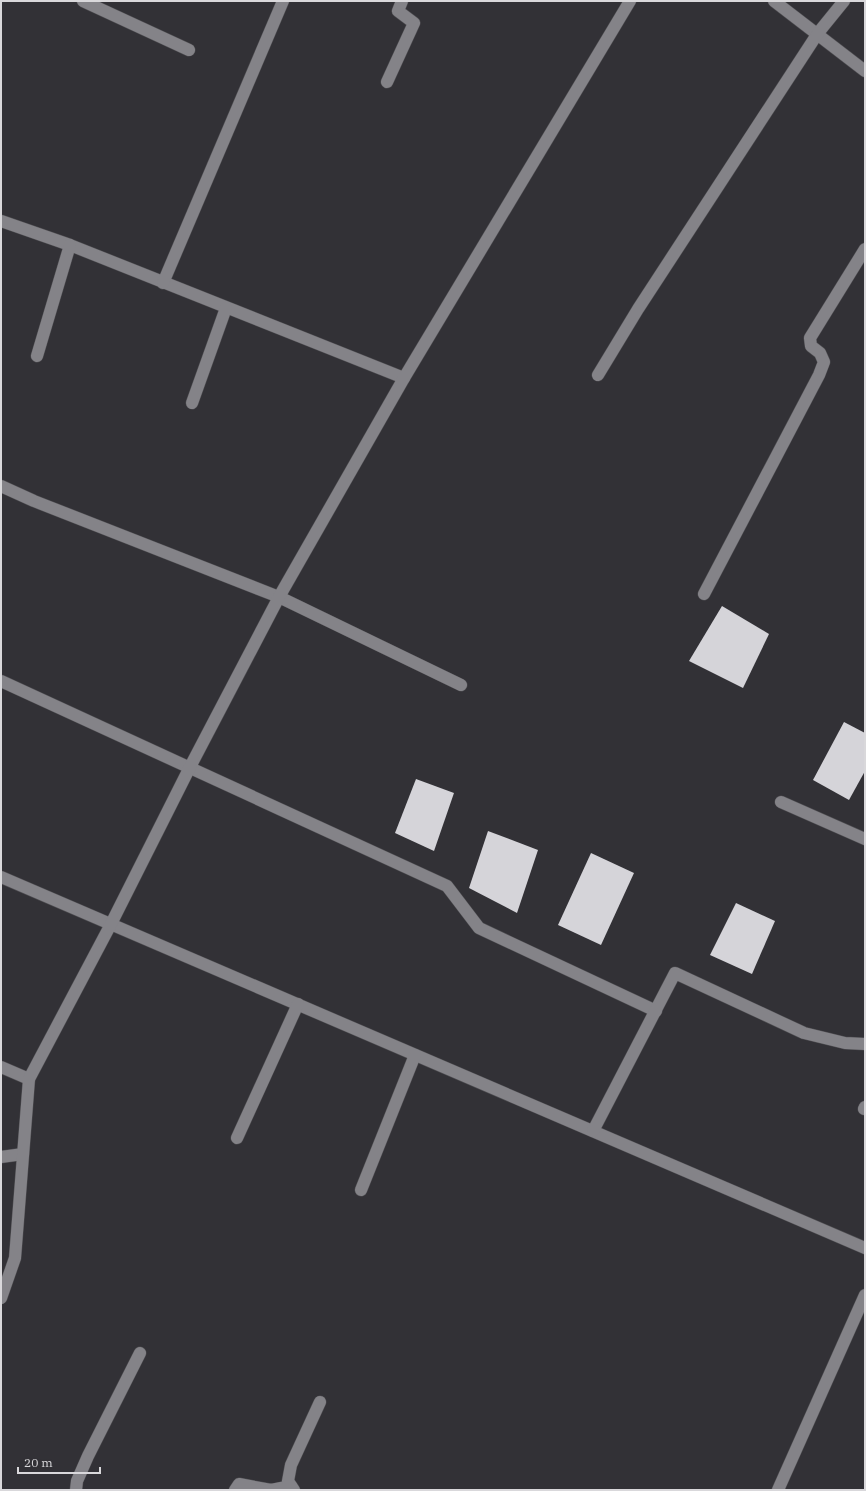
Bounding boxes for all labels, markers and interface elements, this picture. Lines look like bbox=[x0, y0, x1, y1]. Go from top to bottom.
scale bar bbox=[18, 1449, 100, 1475]
text: 20 m bbox=[24, 1455, 53, 1470]

